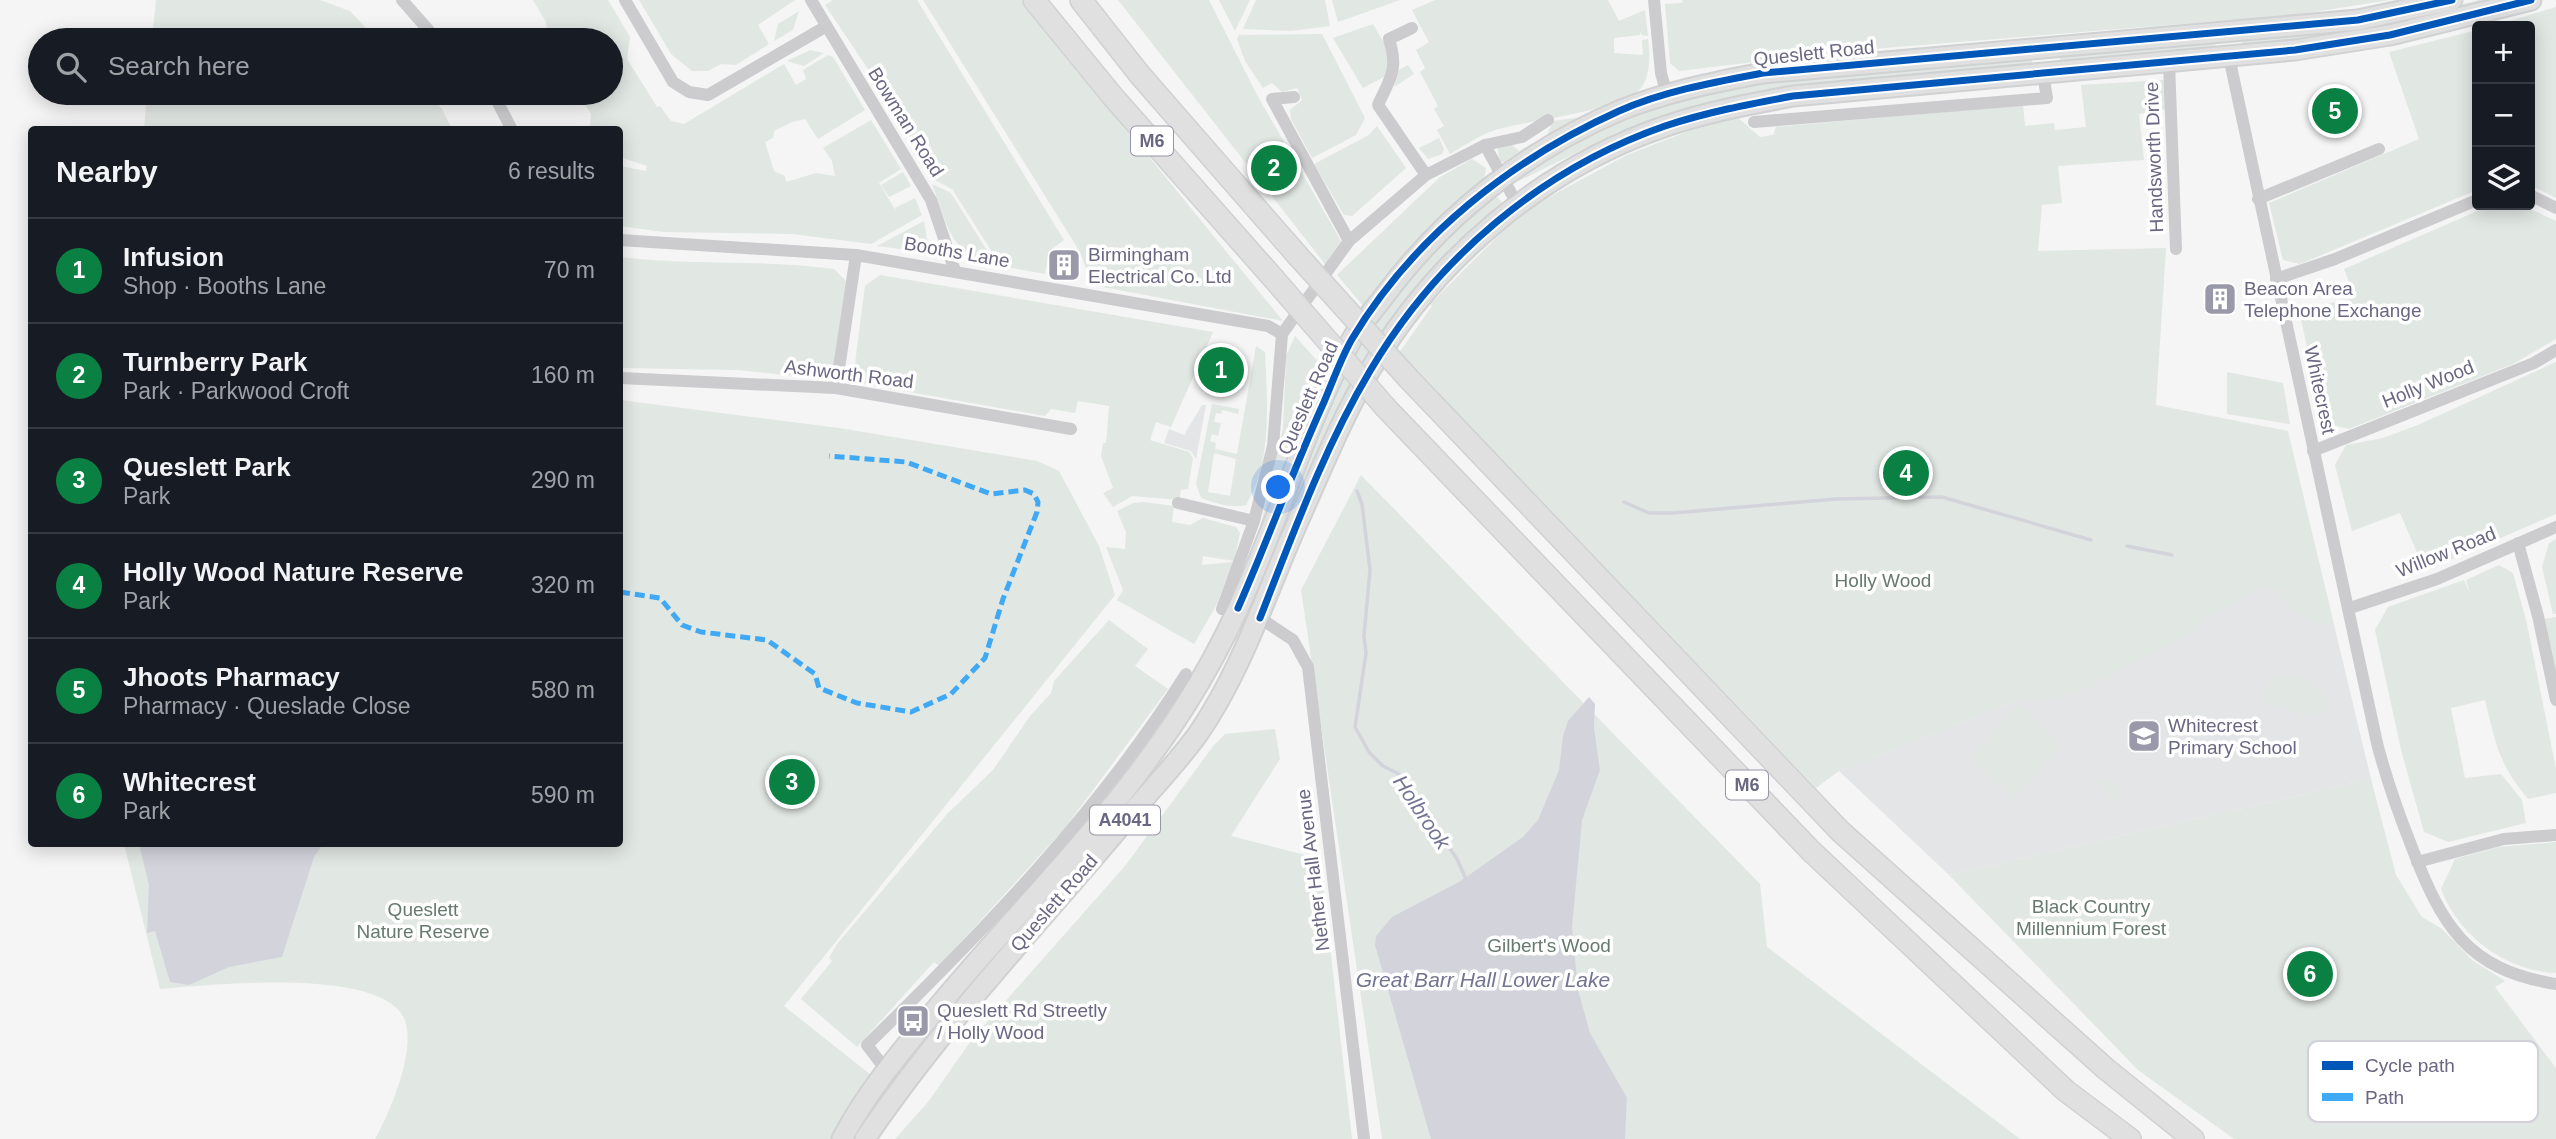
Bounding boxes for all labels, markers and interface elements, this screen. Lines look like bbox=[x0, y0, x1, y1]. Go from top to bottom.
map controls bbox=[2472, 21, 2535, 210]
button: + bbox=[2472, 21, 2535, 84]
search box bbox=[28, 28, 623, 105]
street label: Queslett Road bbox=[1753, 36, 1875, 70]
icon: search bbox=[52, 48, 90, 86]
text: Search here bbox=[108, 51, 250, 81]
street label: Bowman Road bbox=[864, 64, 948, 180]
street label: Handsworth Drive bbox=[2141, 81, 2167, 233]
button: − bbox=[2472, 84, 2535, 147]
pin: 5 bbox=[2312, 85, 2358, 137]
road number: M6 bbox=[1131, 126, 1173, 156]
pin: 2 bbox=[1251, 142, 1297, 194]
button: layers bbox=[2472, 147, 2535, 210]
text: Nearby bbox=[56, 155, 158, 188]
text: 6 results bbox=[508, 158, 595, 184]
street label: Booths Lane bbox=[903, 232, 1011, 272]
text: Infusion bbox=[123, 242, 224, 272]
place label: Birmingham Electrical Co. Ltd bbox=[1088, 244, 1232, 287]
building icon: Birmingham Electrical Co. Ltd bbox=[1045, 246, 1083, 284]
text: 1 bbox=[73, 257, 85, 283]
text: 70 m bbox=[544, 257, 595, 283]
text: Shop · Booths Lane bbox=[123, 273, 326, 299]
place label: Beacon Area Telephone Exchange bbox=[2244, 278, 2421, 321]
building icon: Beacon Area Telephone Exchange bbox=[2201, 280, 2239, 318]
street label: Queslett Road bbox=[1274, 338, 1342, 458]
pin: 1 bbox=[1198, 344, 1244, 396]
street label: Whitecrest bbox=[2300, 344, 2340, 437]
text: Turnberry Park bbox=[123, 347, 307, 377]
street label: Ashworth Road bbox=[783, 356, 915, 392]
street label: Holly Wood bbox=[2379, 356, 2477, 412]
text: 2 bbox=[73, 362, 85, 388]
text: 160 m bbox=[531, 362, 595, 388]
text: Park · Parkwood Croft bbox=[123, 378, 349, 404]
pin: 4 bbox=[1883, 447, 1929, 499]
text: Queslett Park bbox=[123, 452, 291, 482]
text: 3 bbox=[73, 467, 85, 493]
text: 290 m bbox=[531, 467, 595, 493]
your location bbox=[1261, 470, 1295, 504]
text: Park bbox=[123, 483, 170, 509]
street label: Willow Road bbox=[2393, 522, 2499, 582]
text: Holly Wood Nature Reserve bbox=[123, 557, 464, 587]
park label: Holly Wood bbox=[1835, 570, 1931, 591]
text: 4 bbox=[73, 572, 85, 598]
text: 320 m bbox=[531, 572, 595, 598]
text: Park bbox=[123, 588, 170, 614]
text: Jhoots Pharmacy bbox=[123, 662, 340, 692]
text: 5 bbox=[73, 677, 85, 703]
text: 580 m bbox=[531, 677, 595, 703]
text: Pharmacy · Queslade Close bbox=[123, 693, 411, 719]
place label: Whitecrest Primary School bbox=[2168, 715, 2297, 758]
school or university icon: Whitecrest Primary School bbox=[2125, 717, 2163, 755]
pin: 3 bbox=[769, 756, 815, 808]
text: Whitecrest bbox=[123, 767, 256, 797]
road number: M6 bbox=[1726, 770, 1768, 800]
water label: Holbrook bbox=[1389, 771, 1456, 855]
text: 6 bbox=[73, 782, 85, 808]
text: 590 m bbox=[531, 782, 595, 808]
street label: Nether Hall Avenue bbox=[1293, 788, 1333, 952]
text: Park bbox=[123, 798, 170, 824]
road number: A4041 bbox=[1090, 806, 1160, 834]
street label: Queslett Road bbox=[1006, 850, 1102, 956]
park label: Black Country Millennium Forest bbox=[2016, 896, 2167, 939]
park label: Queslett Nature Reserve bbox=[356, 899, 490, 942]
park label: Gilbert's Wood bbox=[1487, 935, 1611, 956]
pin: 6 bbox=[2287, 948, 2333, 1000]
water label: Great Barr Hall Lower Lake bbox=[1356, 968, 1610, 991]
place label: Queslett Rd Streetly / Holly Wood bbox=[937, 1000, 1108, 1043]
bus stop icon: Queslett Rd Streetly / Holly Wood bbox=[894, 1002, 932, 1040]
legend bbox=[2308, 1041, 2538, 1122]
text: Cycle path bbox=[2365, 1055, 2455, 1076]
text: Path bbox=[2365, 1087, 2404, 1108]

